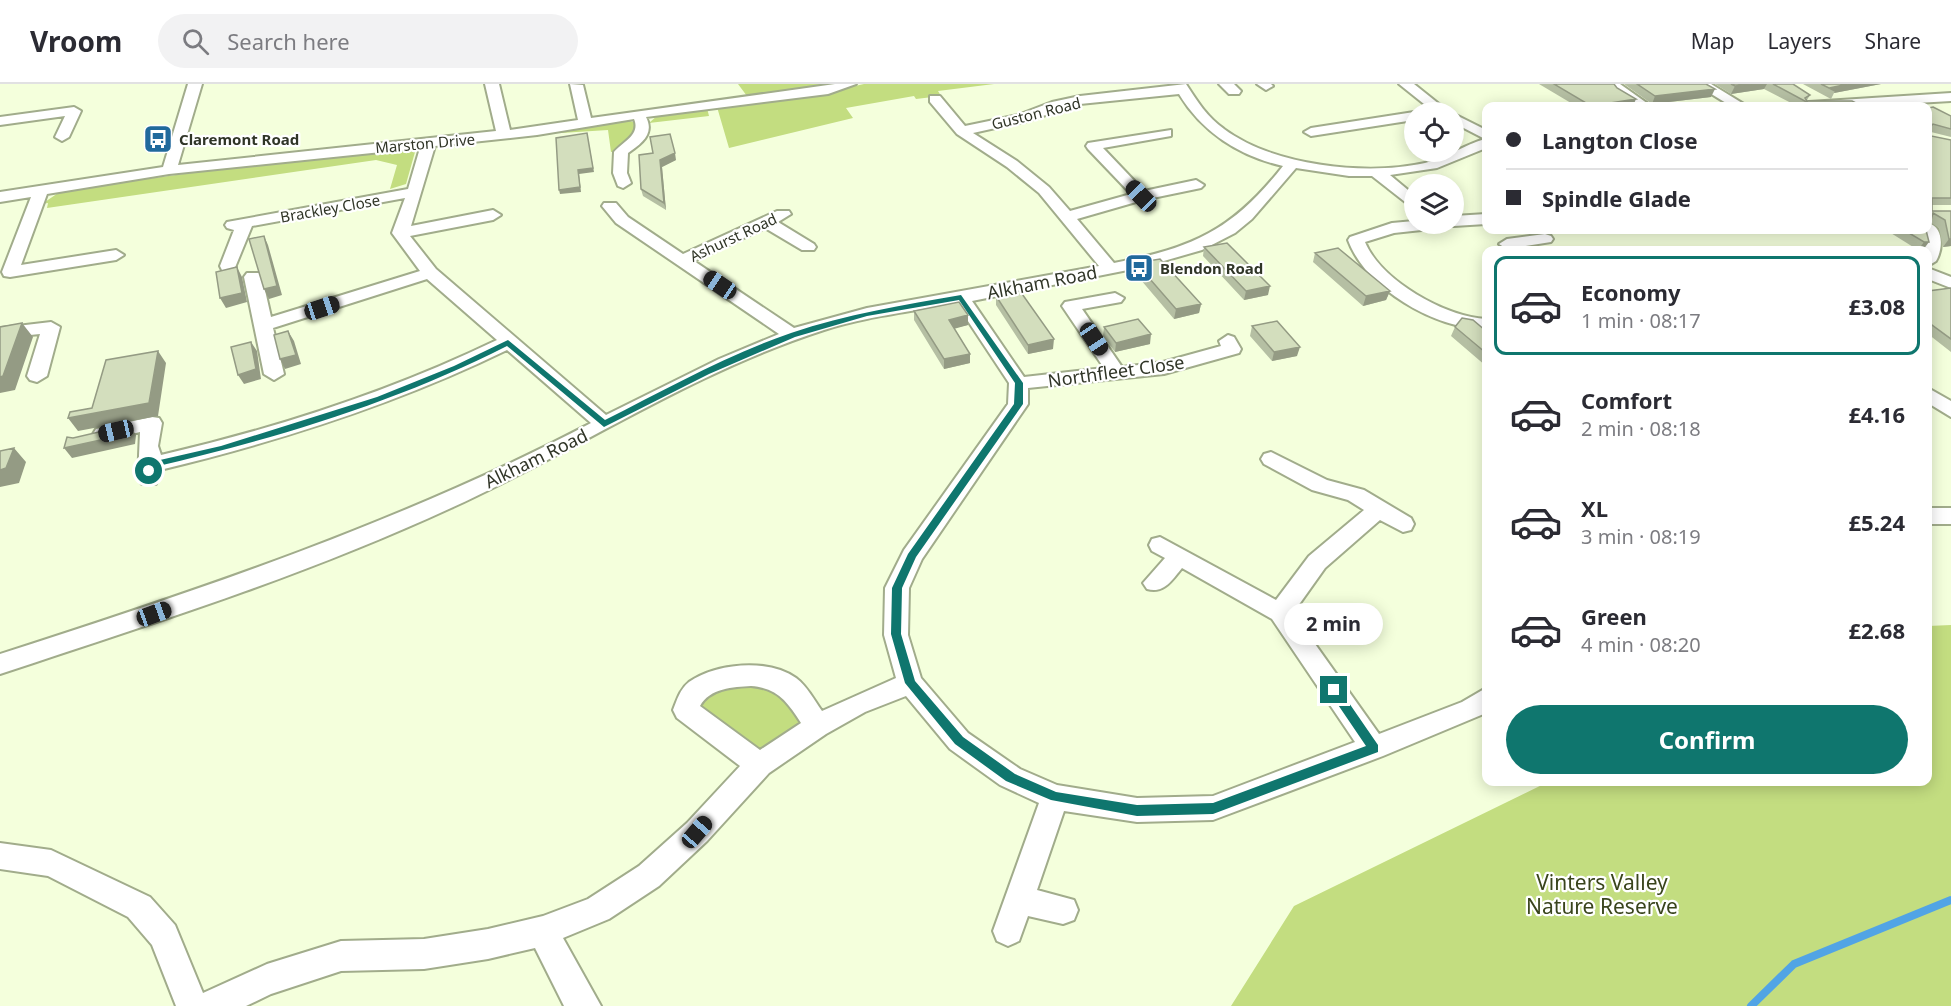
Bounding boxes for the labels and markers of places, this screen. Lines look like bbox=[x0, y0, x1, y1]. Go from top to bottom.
bus stop icon: Claremont Road bbox=[142, 123, 174, 155]
place label: Claremont Road bbox=[179, 129, 299, 149]
bus stop icon: Blendon Road bbox=[1123, 252, 1155, 284]
place label: Blendon Road bbox=[1160, 258, 1263, 278]

